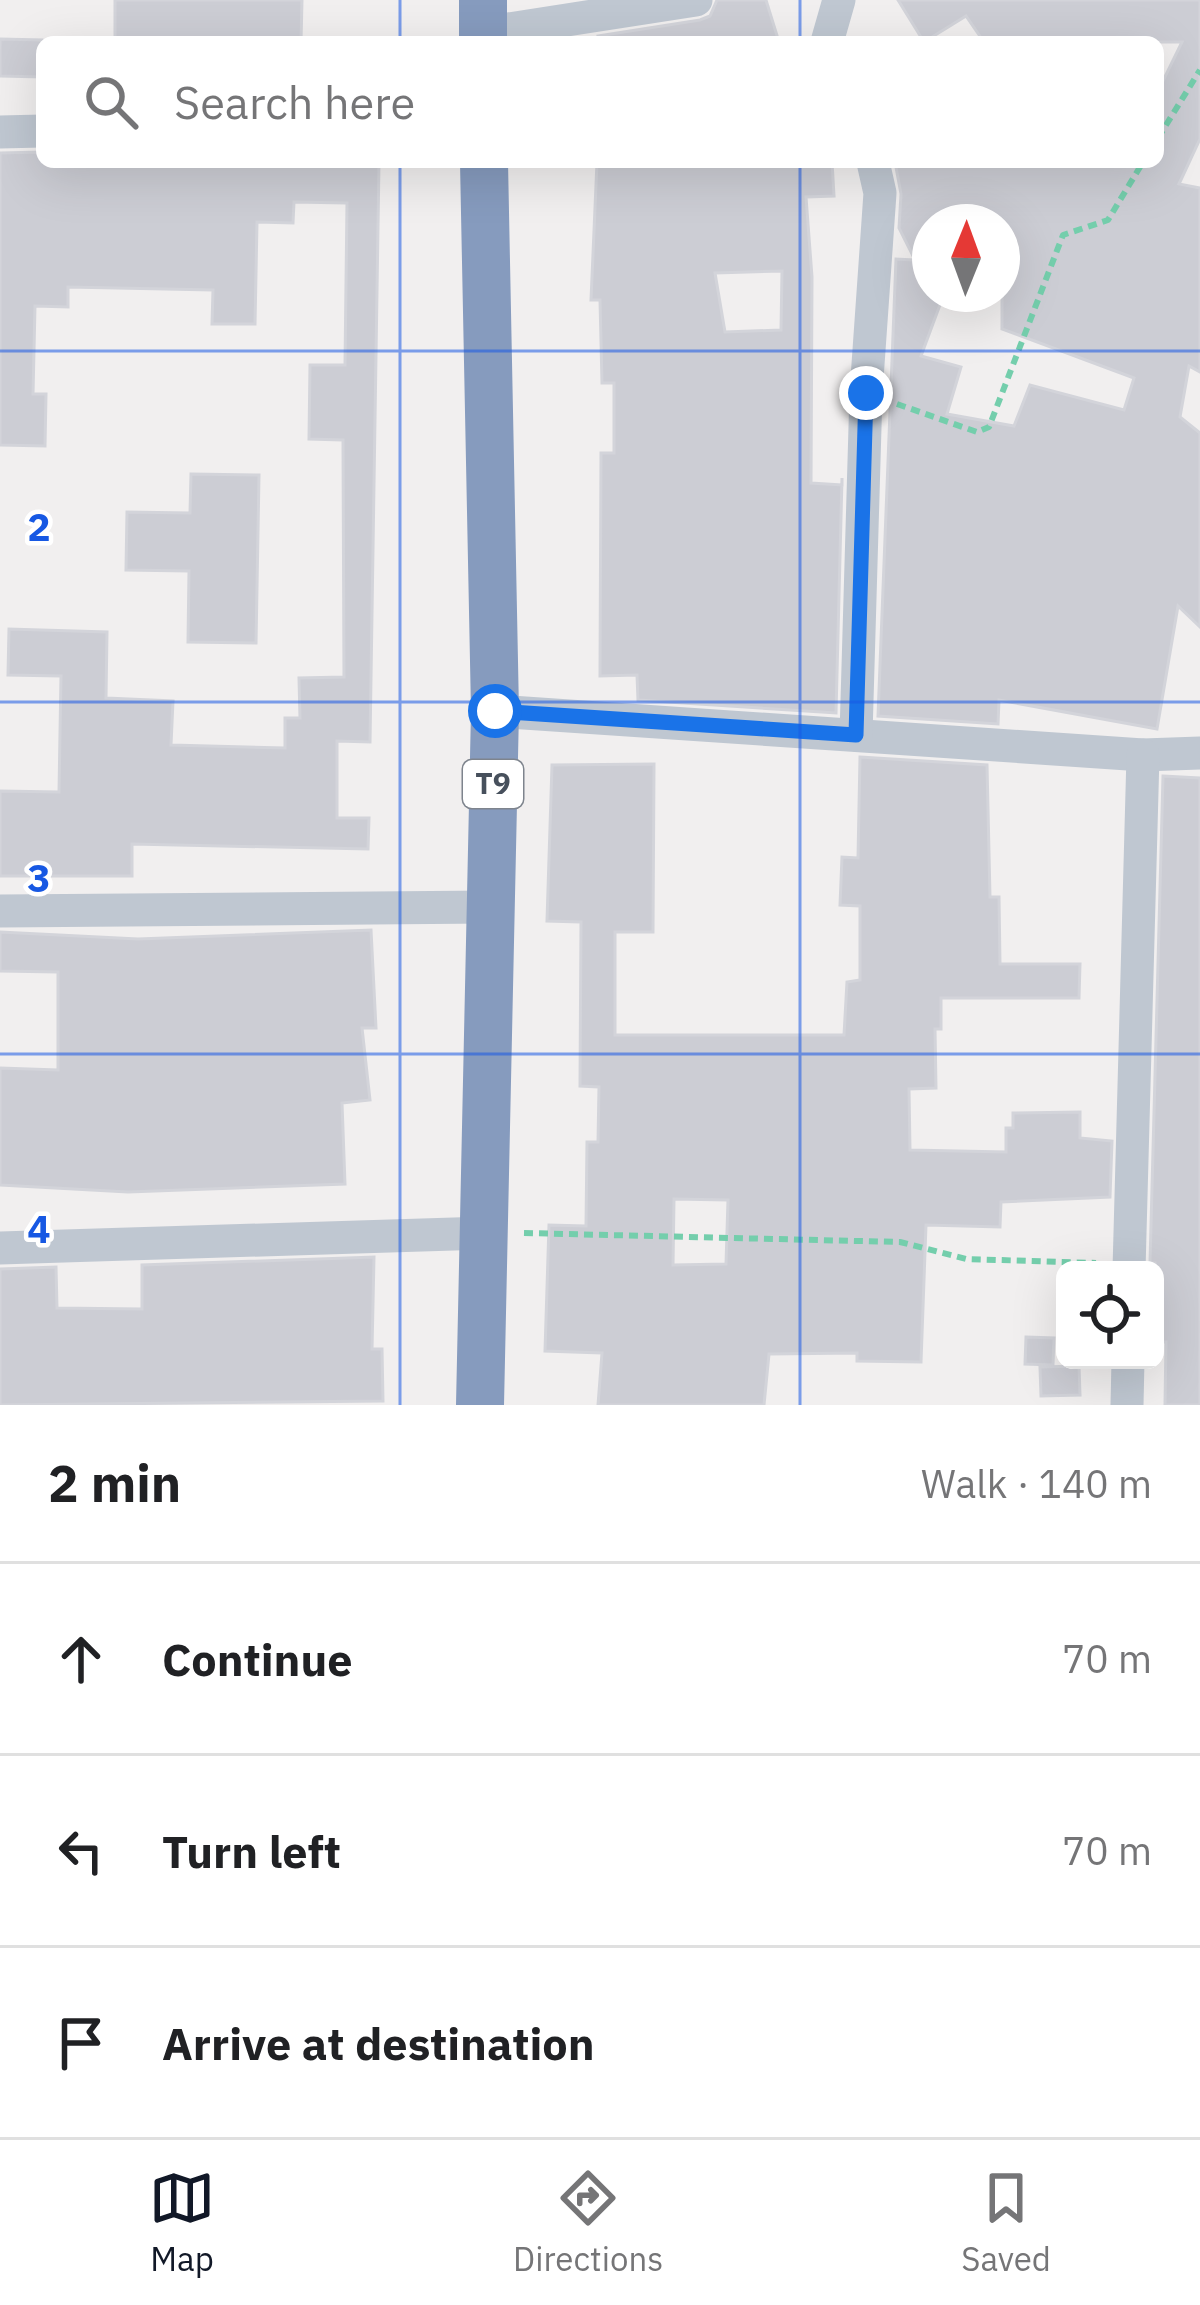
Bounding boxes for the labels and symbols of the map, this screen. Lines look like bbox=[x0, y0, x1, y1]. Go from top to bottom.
north arrow bbox=[912, 204, 1020, 312]
route end bbox=[839, 366, 893, 420]
text: 2 bbox=[27, 501, 51, 552]
route start bbox=[468, 684, 522, 738]
road number: T9 bbox=[463, 760, 523, 808]
text: 3 bbox=[27, 852, 51, 903]
text: 4 bbox=[27, 1203, 51, 1254]

